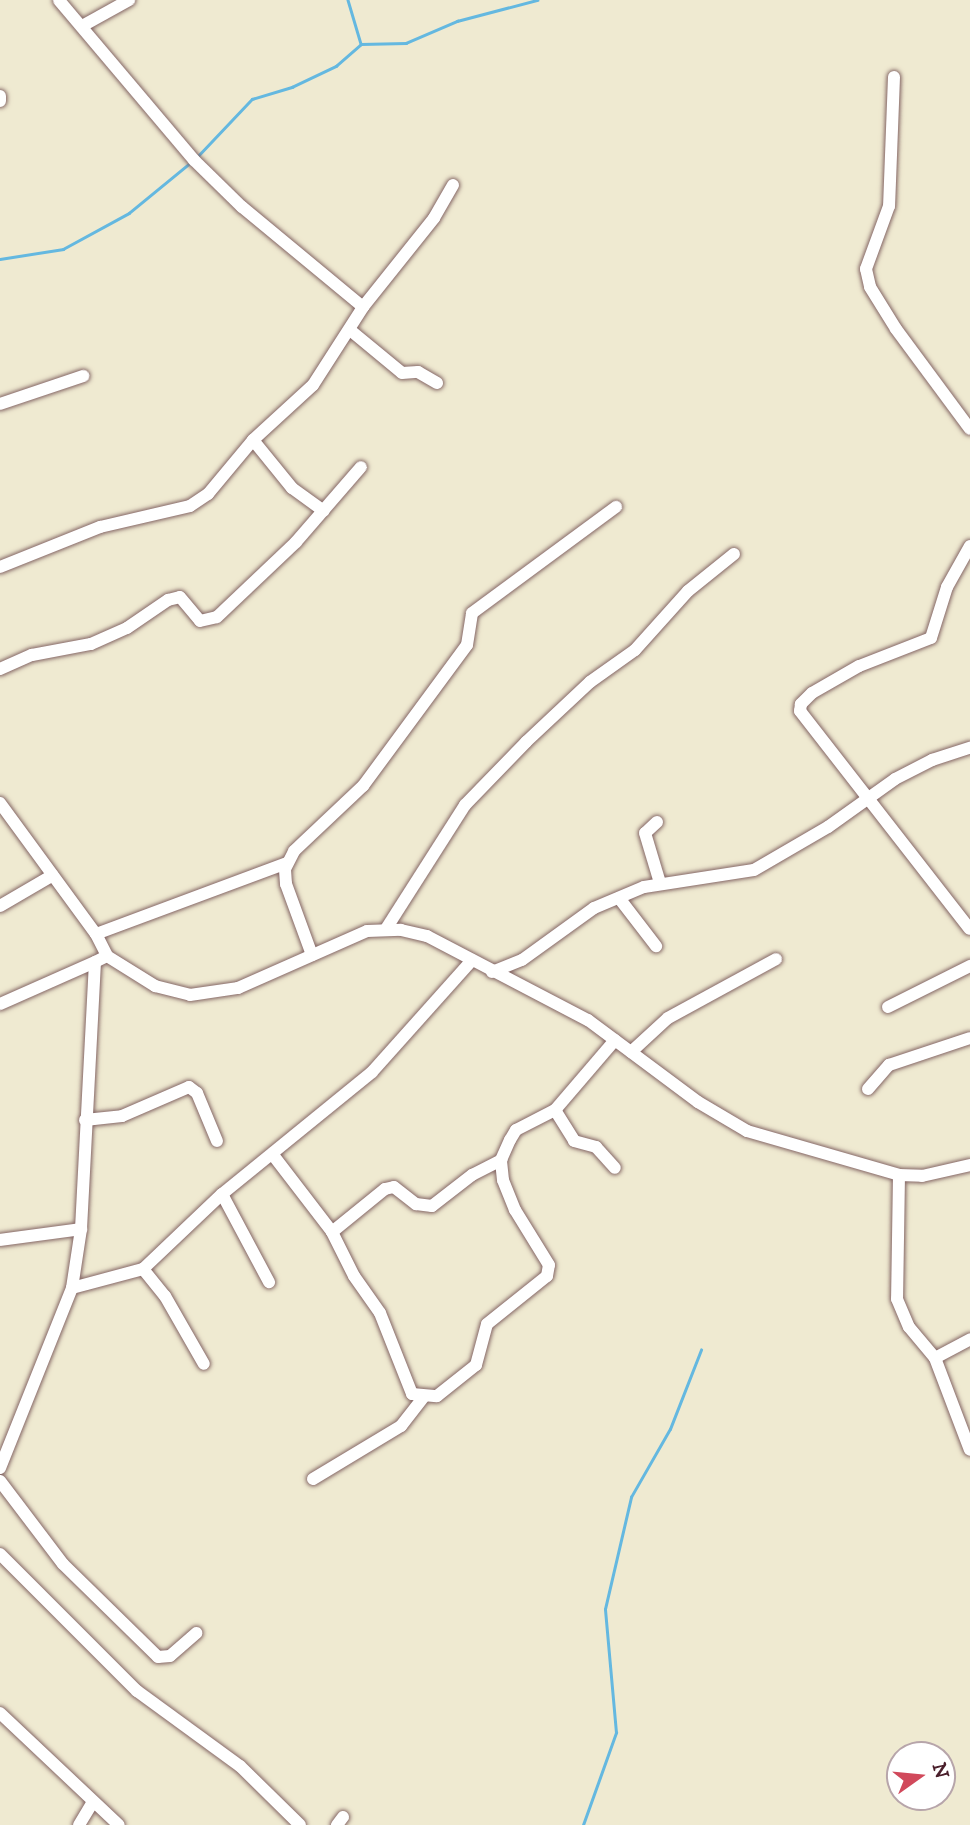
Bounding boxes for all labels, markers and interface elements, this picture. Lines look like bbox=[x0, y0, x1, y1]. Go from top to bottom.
north arrow bbox=[886, 1741, 956, 1811]
text: N bbox=[927, 1760, 953, 1781]

